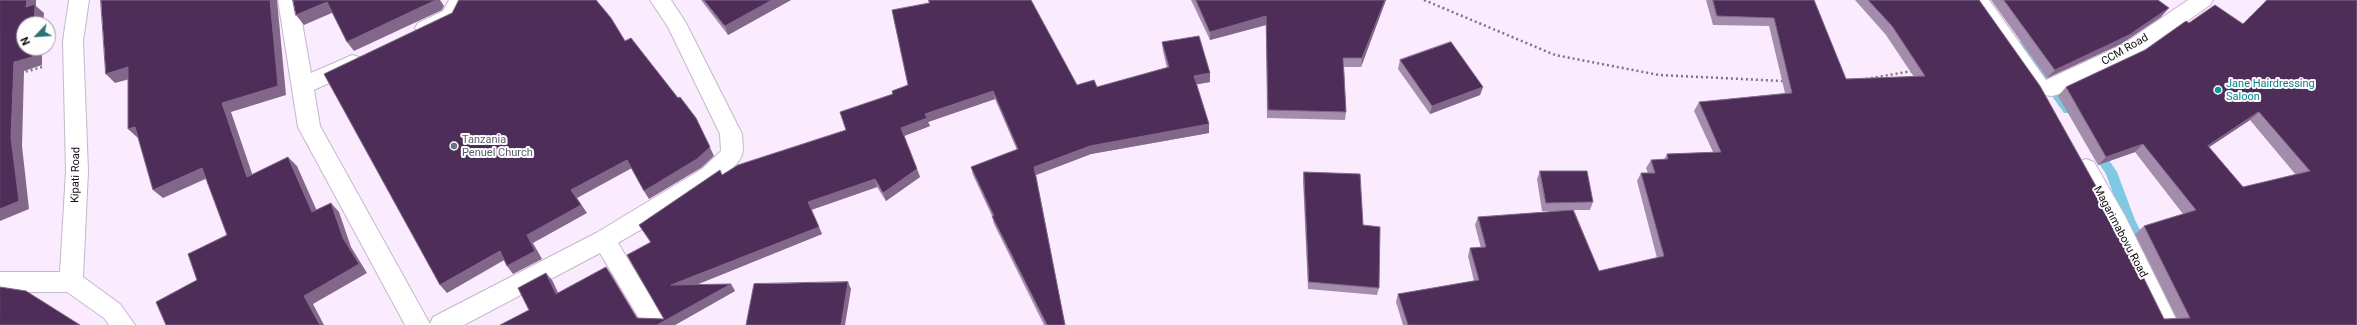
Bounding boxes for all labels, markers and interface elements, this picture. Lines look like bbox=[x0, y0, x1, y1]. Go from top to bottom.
north arrow bbox=[16, 16, 56, 56]
street label: CCM Road bbox=[2099, 31, 2151, 69]
text: N bbox=[18, 35, 33, 47]
place label: Jane Hairdressing Saloon bbox=[2226, 77, 2315, 103]
marker: Jane Hairdressing Saloon bbox=[2213, 85, 2223, 95]
place label: Tanzania Penuel Church bbox=[462, 133, 533, 159]
marker: Tanzania Penuel Church bbox=[449, 141, 459, 151]
street label: Kipati Road bbox=[69, 147, 83, 203]
street label: Magarimabovu Road bbox=[2090, 184, 2150, 280]

